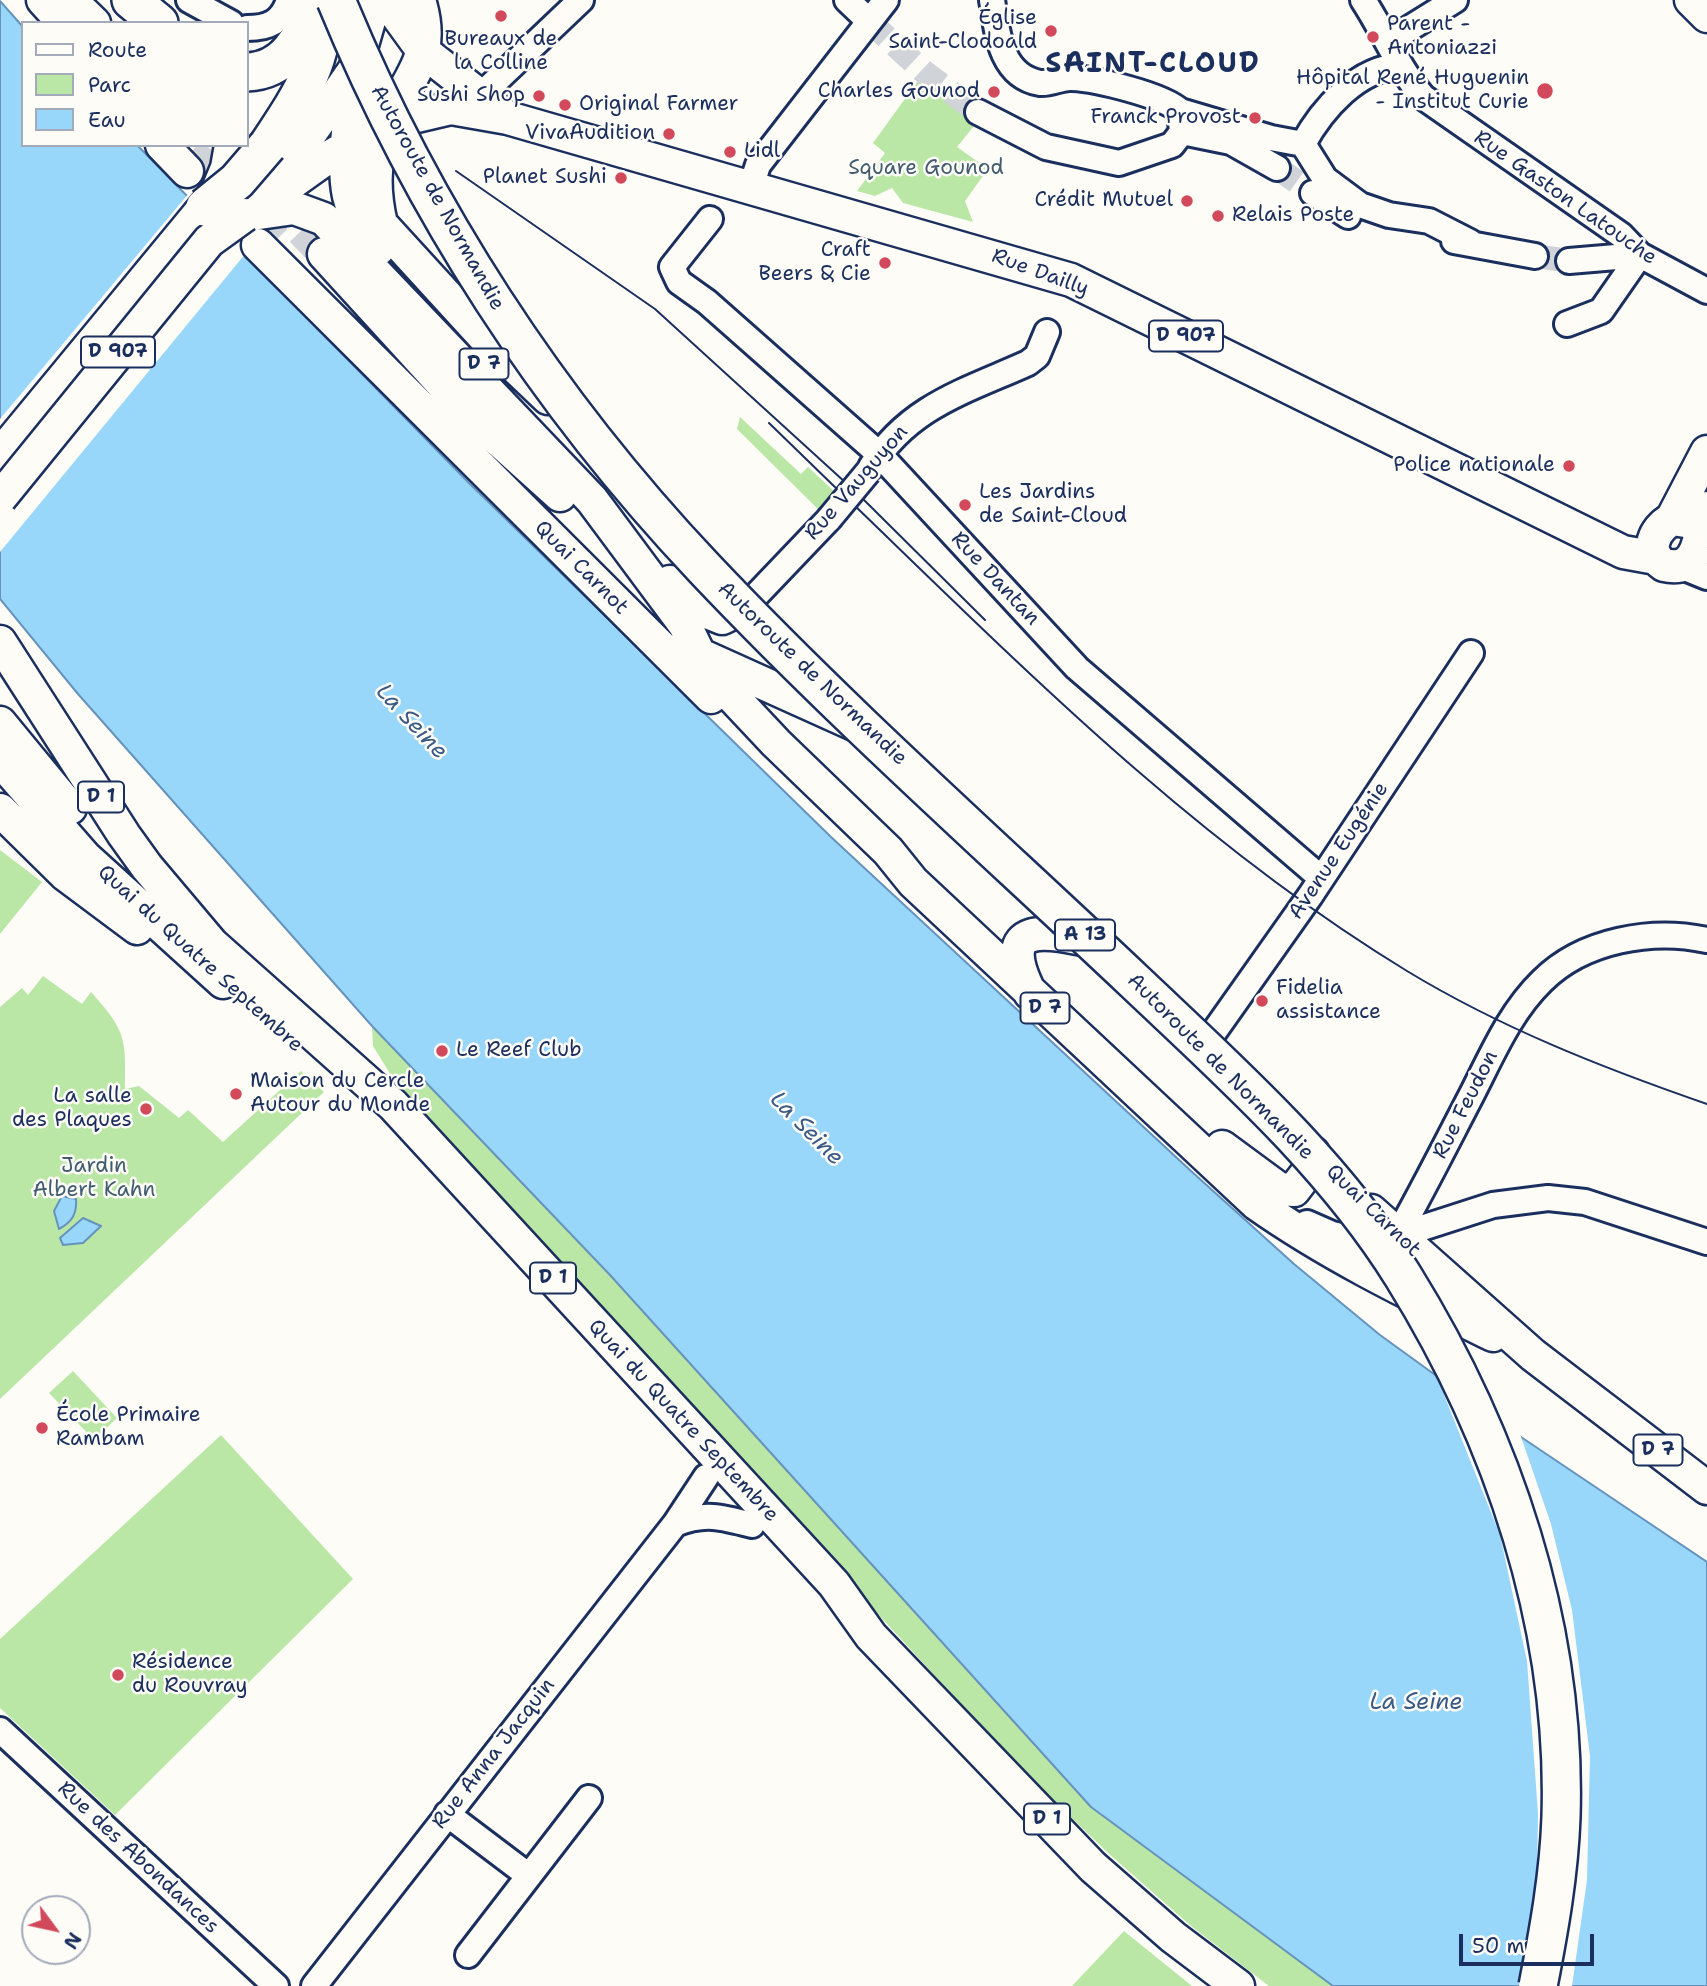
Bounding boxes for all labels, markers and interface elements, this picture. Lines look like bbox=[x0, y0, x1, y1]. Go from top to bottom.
place label: Église Saint-Clodoald bbox=[888, 6, 1037, 56]
marker: Bureaux de la Colline bbox=[493, 8, 509, 24]
place label: Parent - Antoniazzi bbox=[1387, 12, 1497, 62]
legend bbox=[21, 21, 248, 147]
marker: Église Saint-Clodoald bbox=[1043, 23, 1059, 39]
place label: Bureaux de la Colline bbox=[445, 27, 557, 77]
marker: Parent - Antoniazzi bbox=[1365, 29, 1381, 45]
text: Route bbox=[88, 36, 147, 64]
district label: SAINT-CLOUD bbox=[1047, 48, 1259, 82]
place label: Hôpital René Huguenin - Institut Curie bbox=[1296, 66, 1529, 116]
text: Parc bbox=[88, 71, 131, 99]
place label: Charles Gounod bbox=[818, 79, 980, 105]
street label: Autoroute de Normandie bbox=[364, 81, 510, 315]
marker: Hôpital René Huguenin - Institut Curie bbox=[1535, 81, 1555, 101]
place label: Sushi Shop bbox=[417, 83, 525, 109]
marker: Charles Gounod bbox=[986, 84, 1002, 100]
marker: Sushi Shop bbox=[531, 88, 547, 104]
place label: Original Farmer bbox=[579, 92, 739, 118]
marker: Original Farmer bbox=[557, 97, 573, 113]
place label: Franck Provost bbox=[1091, 105, 1241, 131]
text: Eau bbox=[88, 106, 126, 134]
marker: Franck Provost bbox=[1247, 110, 1263, 126]
place label: VivaAudition bbox=[525, 121, 655, 147]
street label: Rue Gaston Latouche bbox=[1469, 125, 1661, 271]
marker: VivaAudition bbox=[661, 126, 677, 142]
place label: Lidl bbox=[744, 139, 780, 165]
marker: Lidl bbox=[722, 144, 738, 160]
park label: Square Gounod bbox=[848, 156, 1004, 182]
place label: Planet Sushi bbox=[483, 165, 607, 191]
marker: Planet Sushi bbox=[613, 170, 629, 186]
place label: Crédit Mutuel bbox=[1034, 188, 1173, 214]
marker: Crédit Mutuel bbox=[1179, 193, 1195, 209]
place label: Relais Poste bbox=[1232, 203, 1354, 229]
marker: Relais Poste bbox=[1210, 208, 1226, 224]
place label: Craft Beers & Cie bbox=[758, 238, 871, 288]
street label: Rue Dailly bbox=[988, 244, 1092, 302]
marker: Craft Beers & Cie bbox=[877, 255, 893, 271]
road number: D 907 bbox=[1149, 320, 1223, 352]
road number: D 907 bbox=[81, 336, 155, 368]
road number: D 7 bbox=[460, 348, 508, 380]
street label: Rue Vauguyon bbox=[800, 420, 914, 546]
place label: Police nationale bbox=[1393, 453, 1555, 479]
marker: Police nationale bbox=[1561, 458, 1577, 474]
place label: Les Jardins de Saint-Cloud bbox=[979, 480, 1127, 530]
marker: Les Jardins de Saint-Cloud bbox=[957, 497, 973, 513]
street label: Quai Carnot bbox=[529, 516, 633, 620]
street label: Rue Dantan bbox=[945, 527, 1045, 631]
street label: Autoroute de Normandie bbox=[712, 577, 912, 771]
water label: La Seine bbox=[369, 679, 453, 765]
street label: Avenue Eugénie bbox=[1284, 778, 1394, 924]
road number: D 1 bbox=[78, 782, 124, 812]
street label: Quai du Quatre Septembre bbox=[92, 860, 308, 1058]
road number: A 13 bbox=[1055, 920, 1115, 951]
street label: Autoroute de Normandie bbox=[1121, 968, 1319, 1166]
place label: Fidelia assistance bbox=[1276, 976, 1381, 1026]
road number: D 7 bbox=[1020, 992, 1070, 1024]
marker: Fidelia assistance bbox=[1254, 993, 1270, 1009]
place label: Le Reef Club bbox=[456, 1038, 582, 1064]
marker: Le Reef Club bbox=[434, 1043, 450, 1059]
street label: Rue Feudon bbox=[1428, 1047, 1504, 1163]
place label: Maison du Cercle Autour du Monde bbox=[250, 1069, 430, 1119]
place label: La salle des Plaques bbox=[12, 1084, 132, 1134]
marker: Maison du Cercle Autour du Monde bbox=[228, 1086, 244, 1102]
water label: La Seine bbox=[763, 1086, 849, 1172]
marker: La salle des Plaques bbox=[138, 1101, 154, 1117]
park label: Jardin Albert Kahn bbox=[33, 1154, 155, 1204]
street label: Quai Carnot bbox=[1320, 1159, 1426, 1263]
road number: D 1 bbox=[530, 1262, 576, 1294]
street label: Quai du Quatre Septembre bbox=[582, 1314, 784, 1528]
place label: École Primaire Rambam bbox=[56, 1403, 201, 1453]
marker: École Primaire Rambam bbox=[34, 1420, 50, 1436]
road number: D 7 bbox=[1634, 1434, 1682, 1466]
place label: Résidence du Rouvray bbox=[132, 1650, 248, 1700]
marker: Résidence du Rouvray bbox=[110, 1667, 126, 1683]
street label: Rue Anna Jacquin bbox=[427, 1674, 561, 1834]
water label: La Seine bbox=[1370, 1689, 1462, 1717]
street label: Rue des Abondances bbox=[52, 1777, 224, 1939]
road number: D 1 bbox=[1024, 1803, 1070, 1834]
north arrow bbox=[21, 1895, 91, 1965]
scale bar bbox=[1462, 1920, 1597, 1964]
text: N bbox=[58, 1927, 87, 1954]
text: 50 m bbox=[1472, 1932, 1525, 1960]

